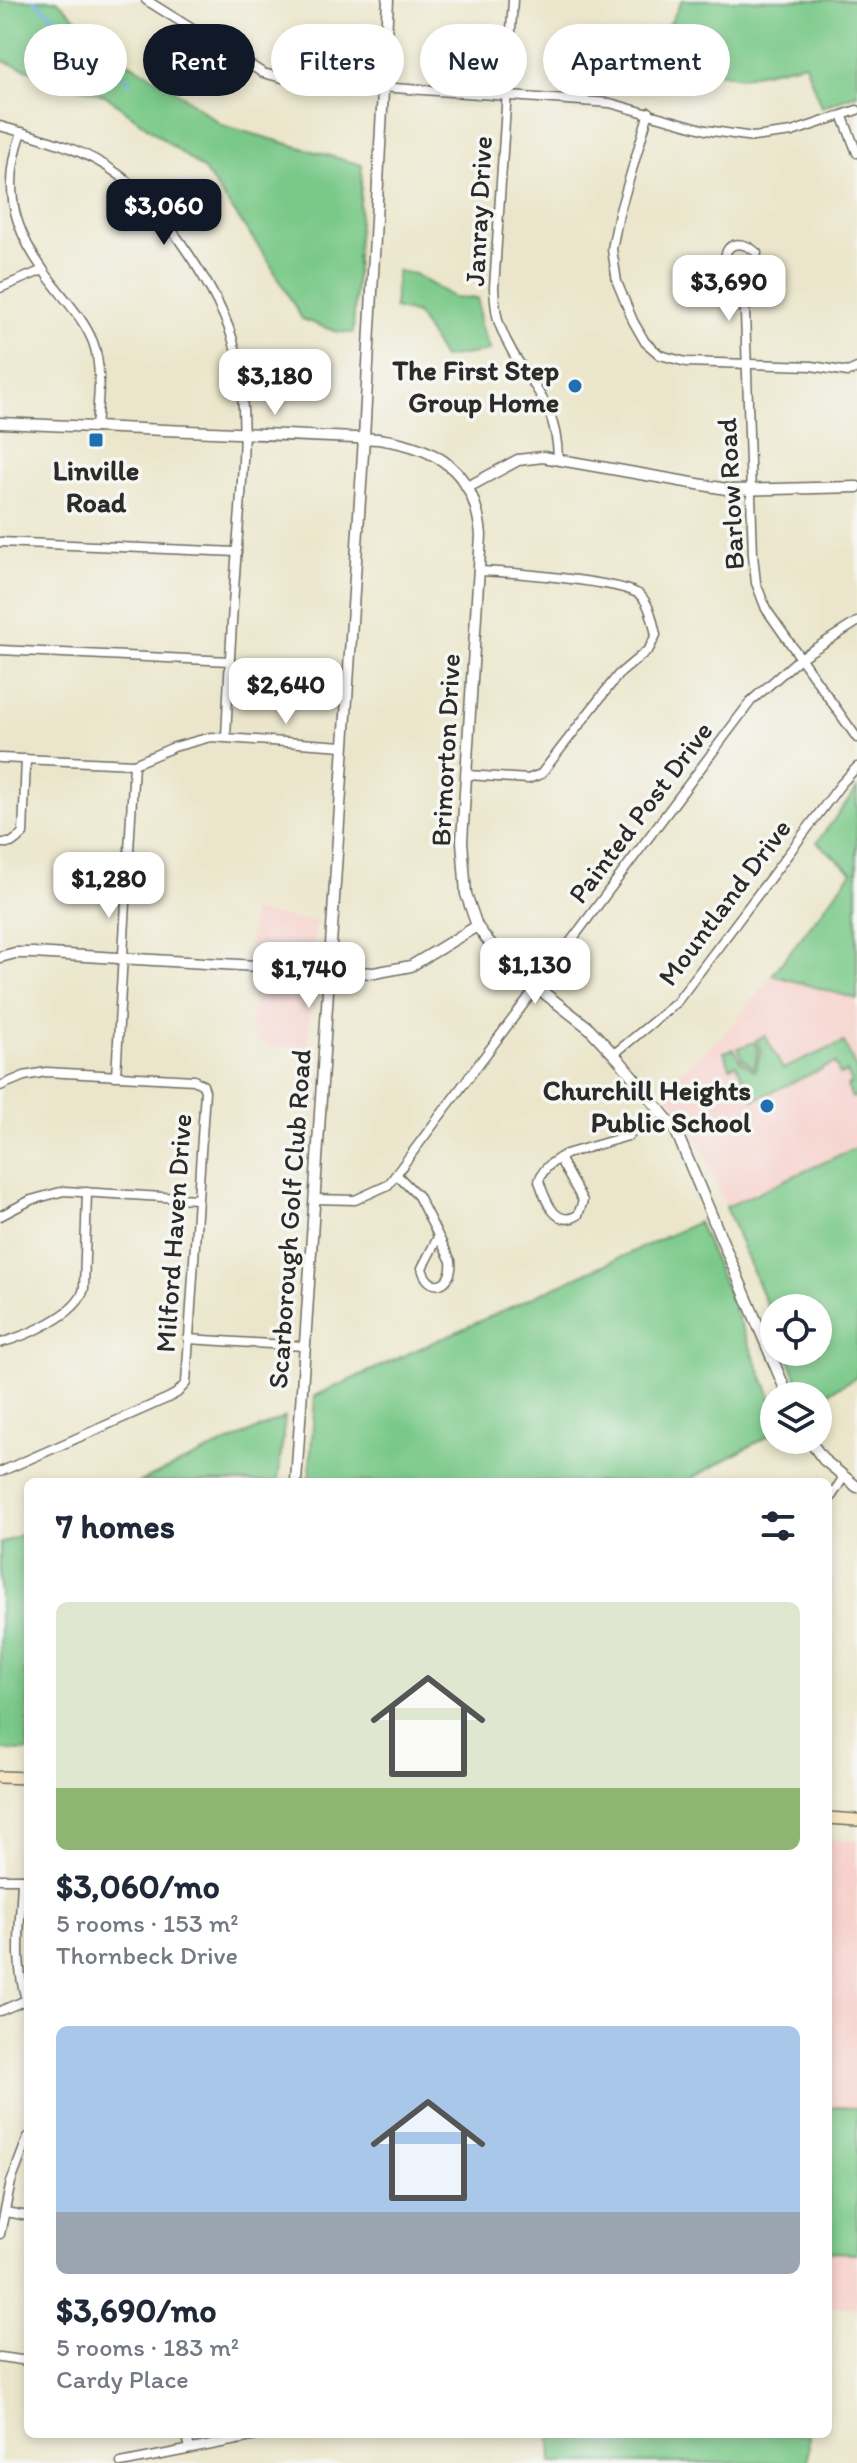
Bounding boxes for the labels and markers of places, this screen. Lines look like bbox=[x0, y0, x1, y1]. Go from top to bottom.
pin: $3,060 bbox=[99, 179, 229, 247]
pin: $3,690 bbox=[664, 255, 794, 323]
pin: $3,180 bbox=[210, 349, 340, 417]
place label: The First Step Group Home bbox=[392, 353, 559, 419]
marker: The First Step Group Home bbox=[566, 377, 584, 395]
marker: Linville Road bbox=[87, 431, 105, 449]
place label: Linville Road bbox=[53, 453, 139, 519]
pin: $2,640 bbox=[221, 658, 351, 726]
pin: $1,280 bbox=[44, 852, 174, 920]
pin: $1,130 bbox=[470, 938, 600, 1006]
pin: $1,740 bbox=[244, 942, 374, 1010]
place label: Churchill Heights Public School bbox=[543, 1073, 751, 1139]
marker: Churchill Heights Public School bbox=[758, 1097, 776, 1115]

